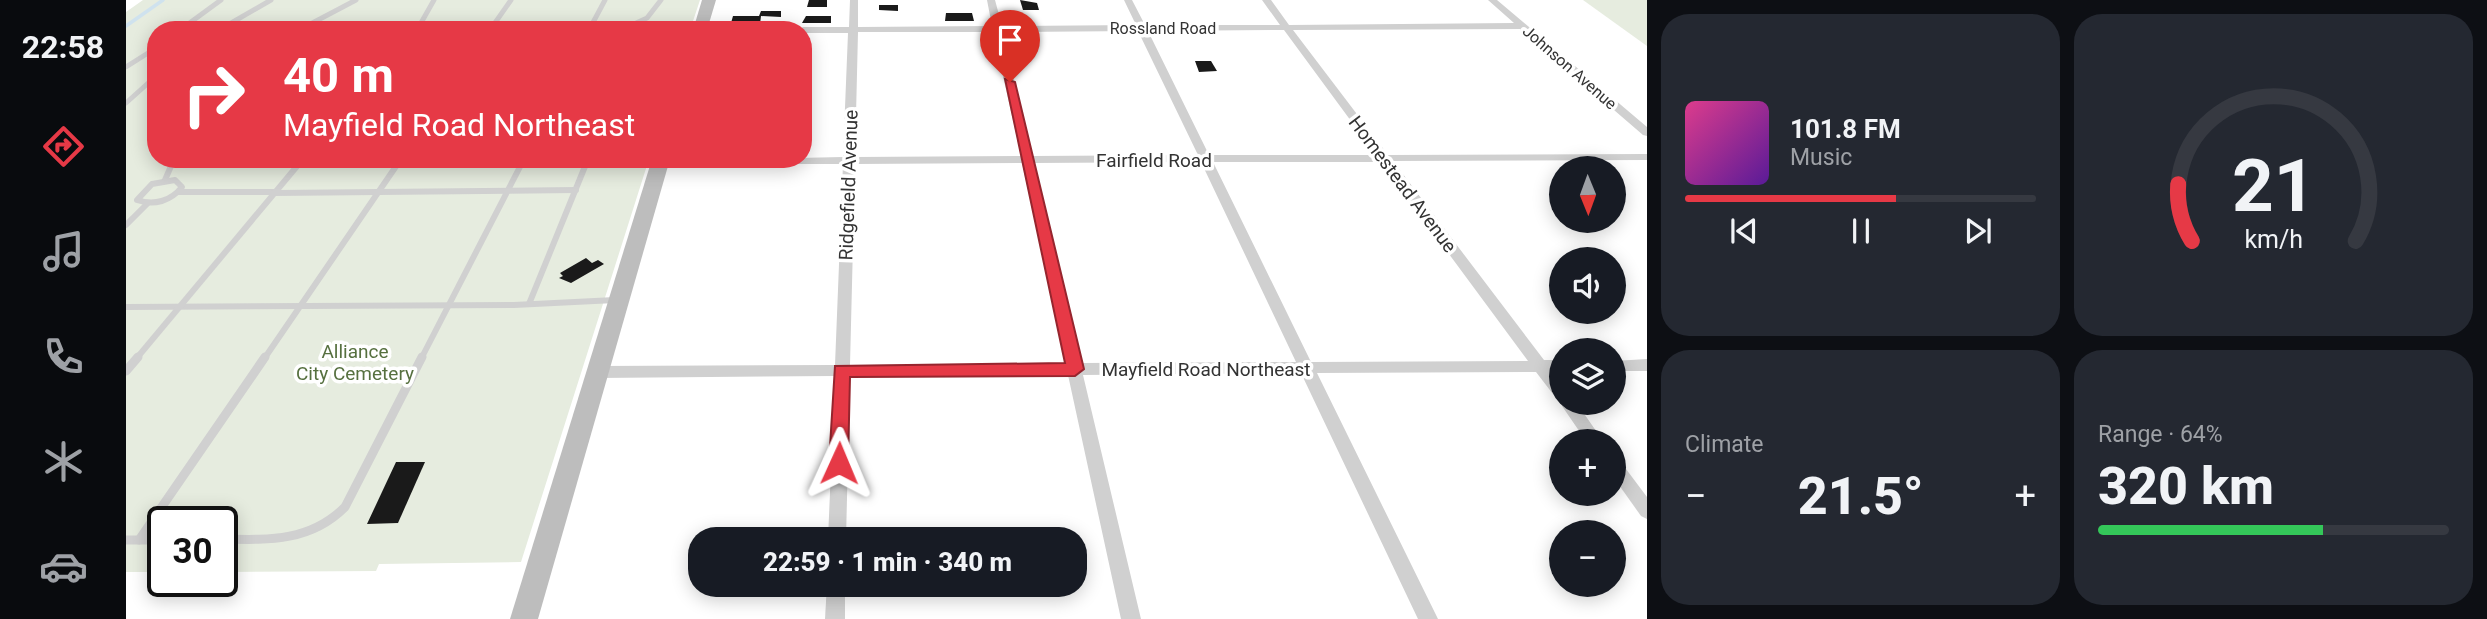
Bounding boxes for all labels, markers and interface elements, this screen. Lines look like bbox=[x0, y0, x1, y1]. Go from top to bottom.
pin bbox=[980, 10, 1040, 82]
street label: Rossland Road bbox=[1110, 19, 1216, 38]
icon: arrive bbox=[991, 21, 1029, 59]
street label: Johnson Avenue bbox=[1519, 21, 1620, 113]
text: 22:58 bbox=[22, 28, 104, 66]
text: 40 m bbox=[283, 47, 394, 104]
icon: right bbox=[168, 49, 259, 140]
text: Mayfield Road Northeast bbox=[283, 106, 635, 144]
street label: Ridgefield Avenue bbox=[834, 109, 863, 261]
street label: Homestead Avenue bbox=[1344, 111, 1461, 257]
text: 101.8 FM bbox=[1790, 114, 1901, 144]
icon: directions bbox=[39, 122, 88, 171]
text: Music bbox=[1790, 144, 1852, 171]
text: 21 bbox=[2232, 144, 2315, 230]
street label: Fairfield Road bbox=[1096, 149, 1212, 172]
north arrow bbox=[1549, 156, 1626, 233]
map controls bbox=[1549, 156, 1626, 597]
icon: previous bbox=[1725, 212, 1763, 250]
icon: pause bbox=[1842, 212, 1880, 250]
icon: next bbox=[1959, 212, 1997, 250]
text: km/h bbox=[2244, 225, 2303, 254]
icon: music bbox=[39, 227, 88, 276]
button: sound bbox=[1549, 247, 1626, 324]
icon: phone bbox=[39, 332, 88, 381]
button: layers bbox=[1549, 338, 1626, 415]
park label: Alliance City Cemetery bbox=[296, 340, 414, 385]
street label: Mayfield Road Northeast bbox=[1101, 358, 1311, 381]
text: Range · 64% bbox=[2098, 421, 2223, 448]
position arrow bbox=[802, 426, 876, 500]
button: + bbox=[1549, 429, 1626, 506]
text: Climate bbox=[1685, 431, 1764, 458]
icon: climate bbox=[39, 437, 88, 486]
text: 320 km bbox=[2098, 456, 2274, 517]
text: 21.5° bbox=[1798, 466, 1924, 527]
text: − bbox=[1685, 474, 1707, 518]
text: + bbox=[2014, 474, 2036, 518]
speed limit sign: 30 bbox=[147, 506, 238, 597]
button: − bbox=[1549, 520, 1626, 597]
icon: car bbox=[39, 542, 88, 591]
text: 22:59 · 1 min · 340 m bbox=[763, 547, 1012, 577]

